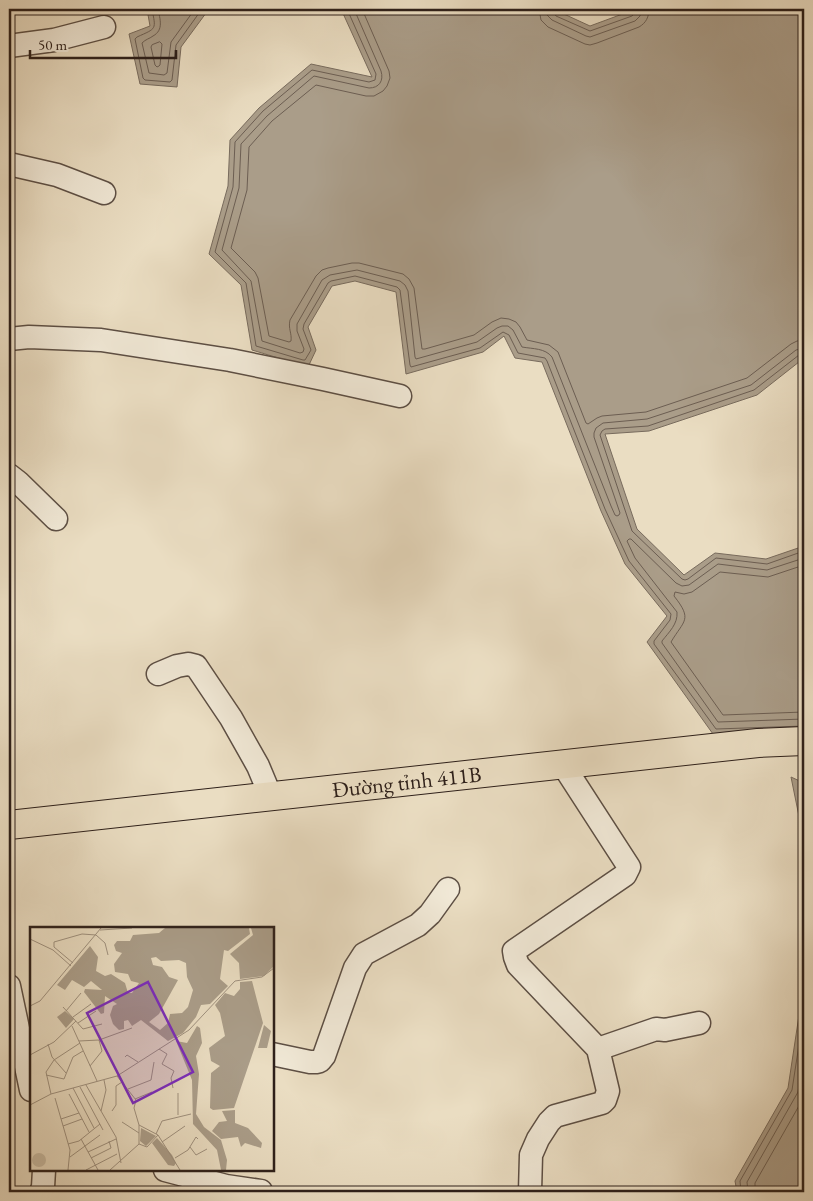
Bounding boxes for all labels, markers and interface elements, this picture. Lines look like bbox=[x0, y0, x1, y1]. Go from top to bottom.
scale bar bbox=[30, 28, 176, 60]
text: 50 m bbox=[38, 35, 67, 54]
street label: Đường tỉnh 411B bbox=[331, 759, 483, 805]
inset map bbox=[30, 927, 274, 1171]

